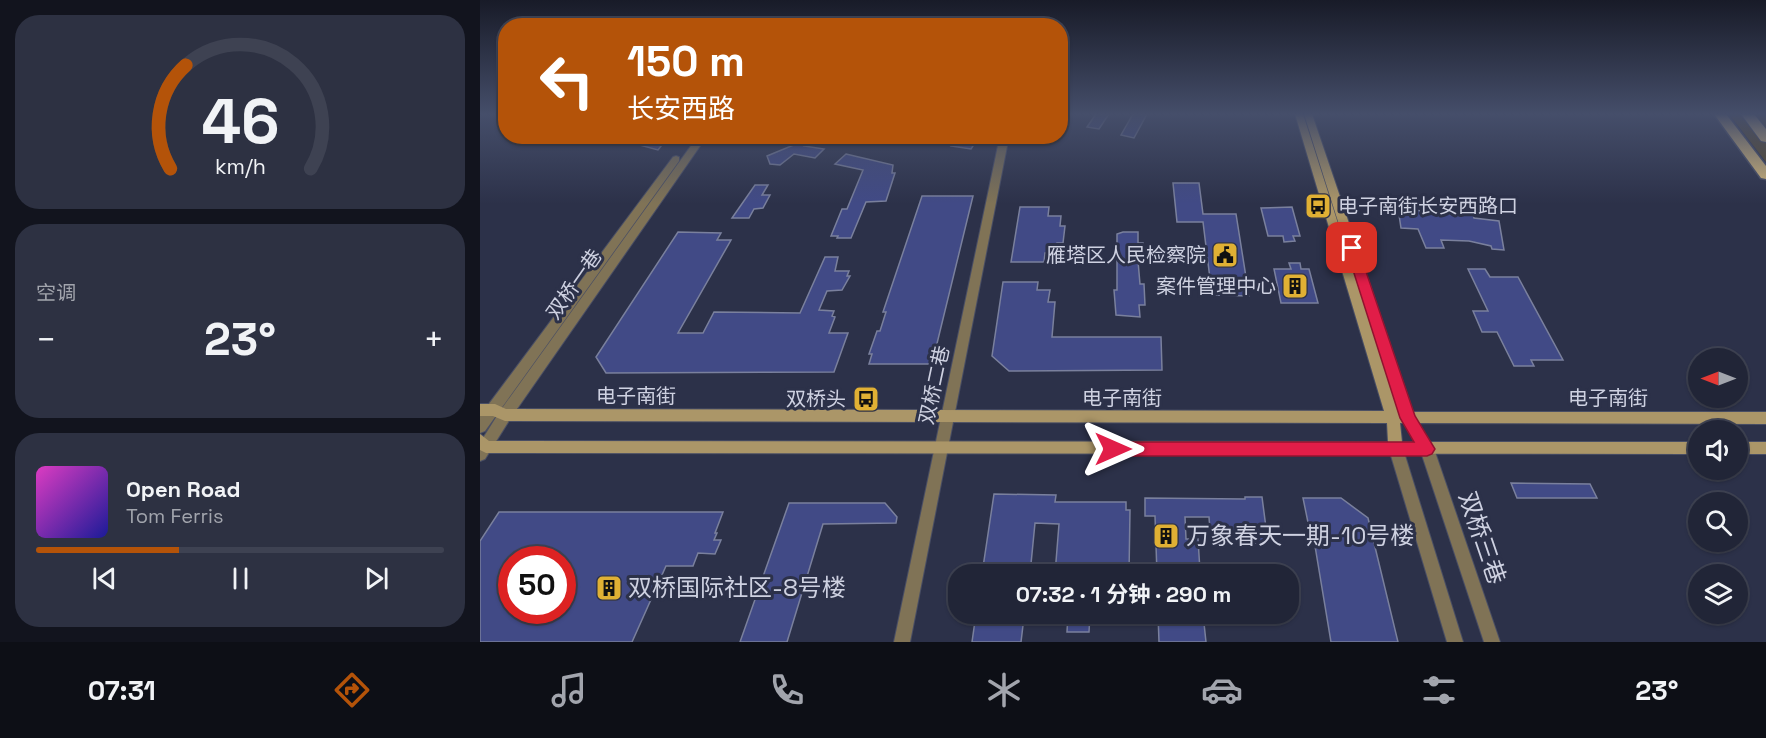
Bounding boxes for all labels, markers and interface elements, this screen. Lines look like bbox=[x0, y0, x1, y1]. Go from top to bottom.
text: 150 m bbox=[627, 35, 745, 88]
icon: left bbox=[528, 42, 606, 120]
text: 46 bbox=[201, 82, 279, 161]
text: 长安西路 bbox=[627, 91, 735, 126]
text: km/h bbox=[214, 153, 266, 180]
bus stop icon: 电子南街长安西路口 bbox=[1303, 191, 1333, 221]
place label: 电子南街长安西路口 bbox=[1338, 193, 1518, 219]
pin bbox=[1326, 222, 1377, 273]
icon: arrive bbox=[1335, 231, 1368, 264]
public building icon: 雁塔区人民检察院 bbox=[1210, 240, 1240, 270]
place label: 雁塔区人民检察院 bbox=[1046, 242, 1206, 268]
street label: 双桥一巷 bbox=[540, 244, 608, 324]
building icon: 案件管理中心 bbox=[1280, 271, 1310, 301]
place label: 案件管理中心 bbox=[1156, 273, 1276, 299]
text: 空调 bbox=[36, 280, 76, 306]
text: 23° bbox=[204, 311, 276, 368]
text: − bbox=[36, 319, 56, 361]
text: + bbox=[424, 319, 444, 361]
street label: 双桥二巷 bbox=[913, 343, 955, 427]
north arrow bbox=[1688, 348, 1748, 408]
map controls bbox=[1688, 348, 1748, 624]
street label: 电子南街 bbox=[596, 383, 676, 409]
bus stop icon: 双桥头 bbox=[851, 384, 881, 414]
street label: 电子南街 bbox=[1082, 385, 1162, 411]
street label: 电子南街 bbox=[1568, 385, 1648, 411]
place label: 双桥头 bbox=[786, 386, 846, 412]
position arrow bbox=[1081, 417, 1145, 481]
button: sound bbox=[1688, 420, 1748, 480]
text: Open Road bbox=[126, 475, 241, 503]
street label: 双桥三巷 bbox=[1452, 487, 1513, 588]
button: search bbox=[1688, 492, 1748, 552]
text: Tom Ferris bbox=[126, 503, 224, 529]
place label: 万象春天一期-10号楼 bbox=[1186, 520, 1414, 551]
building icon: 万象春天一期-10号楼 bbox=[1151, 521, 1181, 551]
speed limit sign: 50 bbox=[498, 546, 576, 624]
icon: previous bbox=[88, 562, 121, 595]
icon: pause bbox=[224, 562, 257, 595]
icon: next bbox=[360, 562, 393, 595]
button: layers bbox=[1688, 564, 1748, 624]
place label: 双桥国际社区-8号楼 bbox=[628, 572, 846, 603]
building icon: 双桥国际社区-8号楼 bbox=[594, 573, 624, 603]
text: 07:32 · 1 分钟 · 290 m bbox=[1016, 580, 1231, 608]
icon: directions bbox=[331, 669, 373, 711]
icon: music bbox=[548, 669, 590, 711]
icon: phone bbox=[766, 669, 808, 711]
icon: climate bbox=[983, 669, 1025, 711]
icon: car bbox=[1201, 669, 1243, 711]
icon: filters bbox=[1418, 669, 1460, 711]
text: 07:31 bbox=[88, 673, 156, 708]
text: 23° bbox=[1635, 673, 1678, 708]

